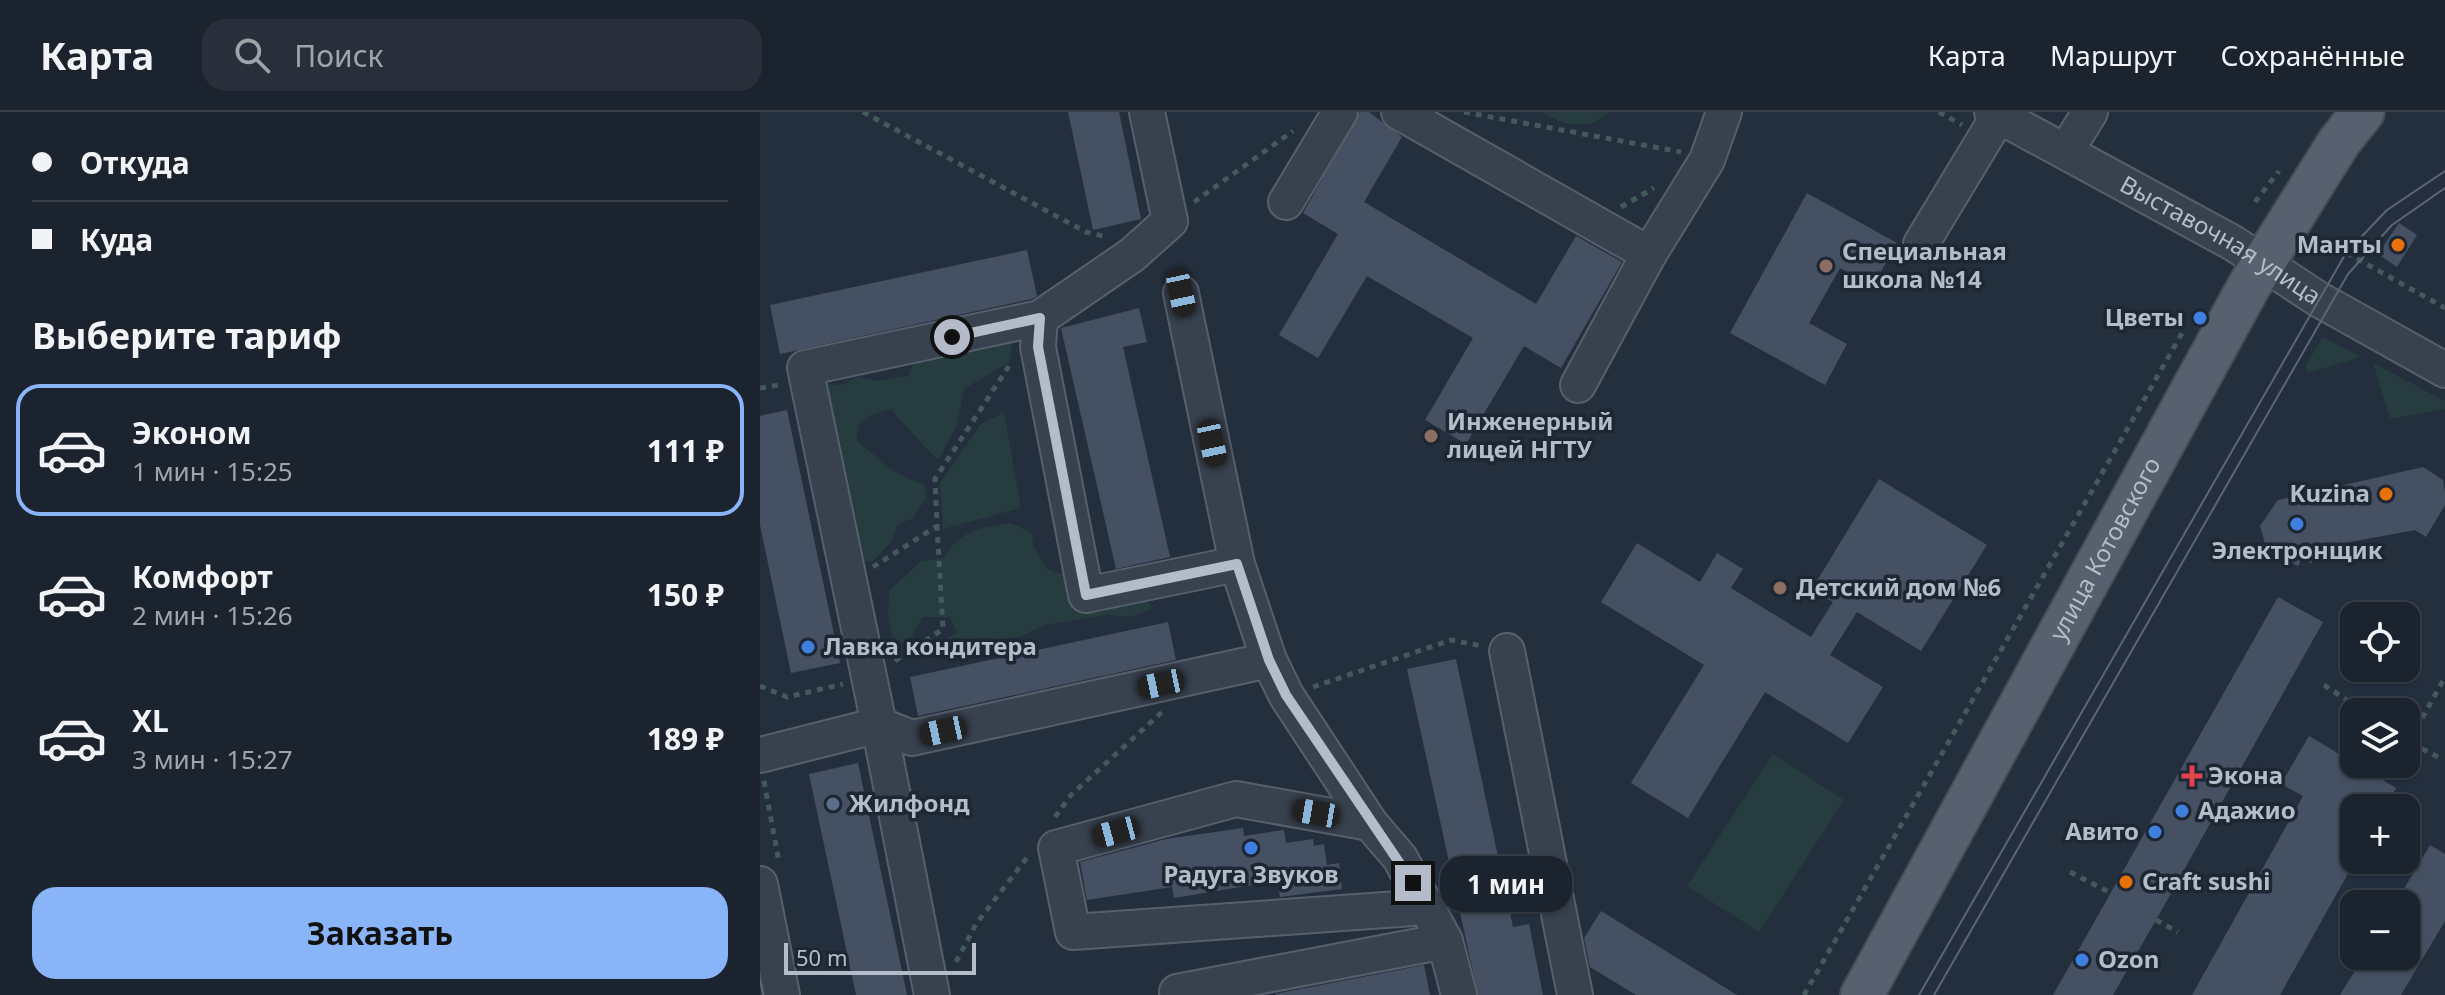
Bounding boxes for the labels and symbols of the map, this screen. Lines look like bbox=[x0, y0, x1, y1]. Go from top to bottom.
street label: Выставочная улица bbox=[2115, 167, 2328, 312]
place label: Манты bbox=[2297, 227, 2382, 260]
place label: Специальная школа №14 bbox=[1842, 234, 2007, 295]
marker: Манты bbox=[2389, 236, 2407, 254]
marker: Специальная школа №14 bbox=[1817, 257, 1835, 275]
car bbox=[1164, 267, 1198, 319]
place label: Цветы bbox=[2105, 300, 2184, 333]
marker: Цветы bbox=[2191, 309, 2209, 327]
route start bbox=[934, 319, 970, 355]
place label: Инженерный лицей НГТУ bbox=[1447, 404, 1613, 465]
car bbox=[1195, 417, 1229, 469]
marker: Инженерный лицей НГТУ bbox=[1422, 427, 1440, 445]
street label: улица Котовского bbox=[2041, 451, 2168, 646]
place label: Kuzina bbox=[2289, 476, 2370, 509]
marker: Kuzina bbox=[2377, 485, 2395, 503]
marker: Электронщик bbox=[2288, 515, 2306, 533]
place label: Электронщик bbox=[2211, 533, 2383, 566]
place label: Детский дом №6 bbox=[1796, 570, 2001, 603]
marker: Детский дом №6 bbox=[1771, 579, 1789, 597]
place label: Лавка кондитера bbox=[824, 629, 1037, 662]
marker: Лавка кондитера bbox=[799, 638, 817, 656]
car bbox=[1135, 667, 1187, 701]
car bbox=[917, 714, 969, 748]
place label: Экона bbox=[2208, 758, 2283, 791]
marker: Экона bbox=[2183, 767, 2201, 785]
place label: Жилфонд bbox=[849, 786, 970, 819]
place label: Адажио bbox=[2198, 793, 2296, 826]
marker: Жилфонд bbox=[824, 795, 842, 813]
car bbox=[1290, 797, 1342, 829]
marker: Адажио bbox=[2173, 802, 2191, 820]
car bbox=[1090, 814, 1142, 850]
place label: Авито bbox=[2065, 814, 2139, 847]
marker: Авито bbox=[2146, 823, 2164, 841]
marker: Радуга Звуков bbox=[1242, 839, 1260, 857]
callout: 1 мин bbox=[1441, 855, 1573, 911]
place label: Радуга Звуков bbox=[1163, 857, 1339, 890]
place label: Craft sushi bbox=[2142, 864, 2270, 897]
route end bbox=[1395, 865, 1431, 901]
marker: Craft sushi bbox=[2117, 873, 2135, 891]
scale bar bbox=[784, 939, 976, 975]
place label: Ozon bbox=[2098, 942, 2159, 975]
marker: Ozon bbox=[2073, 951, 2091, 969]

